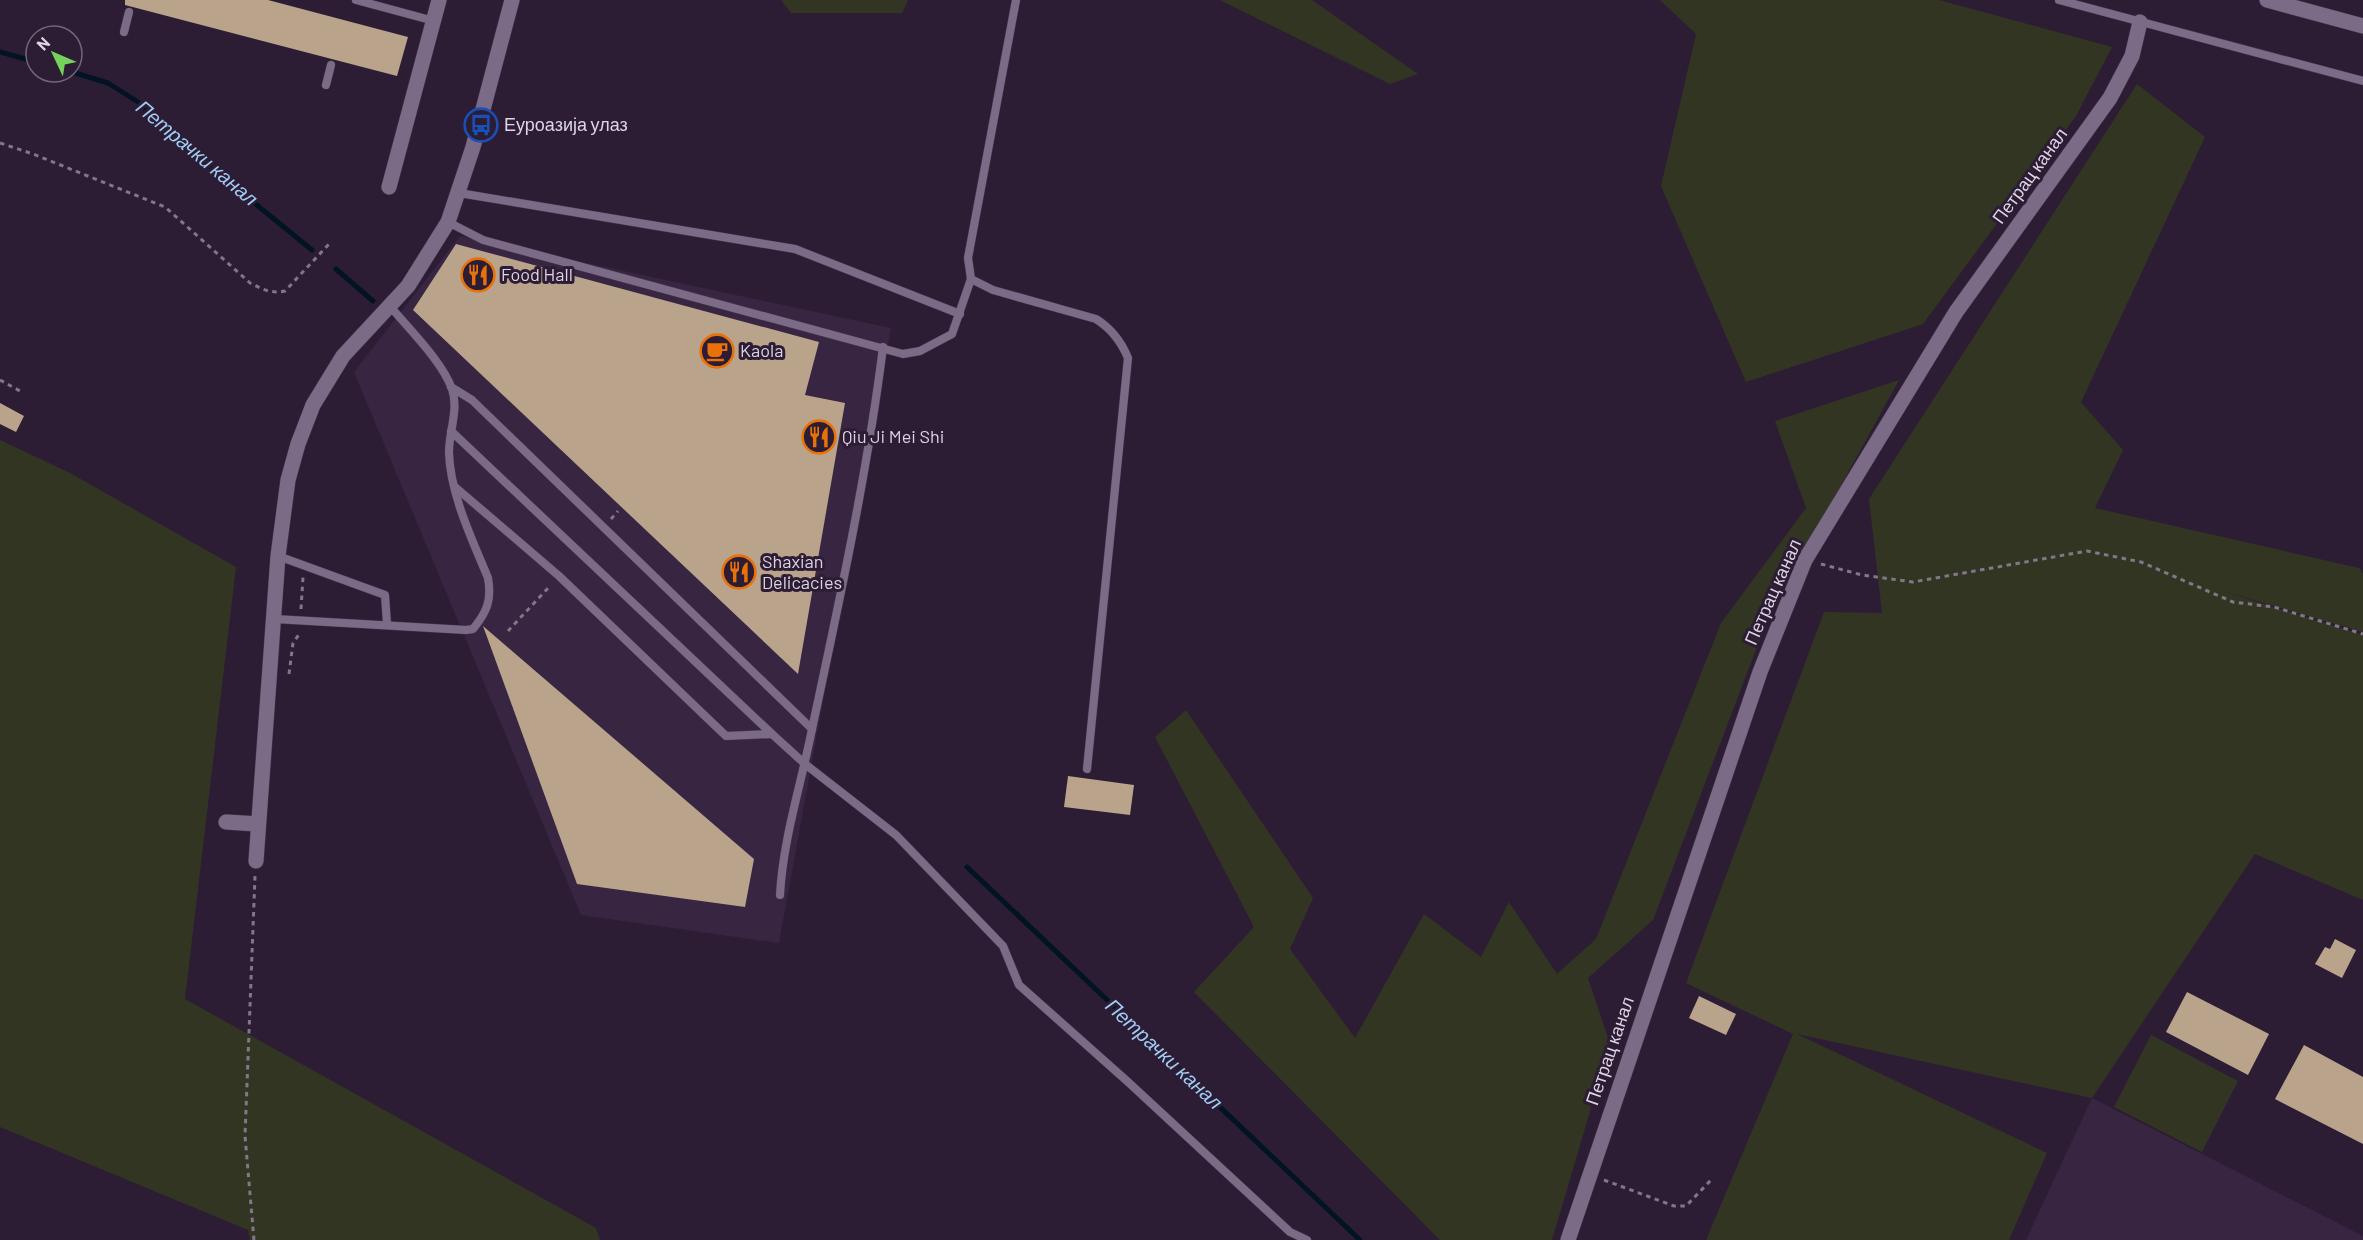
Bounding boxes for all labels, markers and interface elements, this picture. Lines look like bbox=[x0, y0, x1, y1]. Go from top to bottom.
north arrow bbox=[24, 24, 84, 84]
text: N bbox=[32, 33, 53, 54]
water label: Петрачки канал bbox=[132, 94, 263, 210]
bus stop icon: Еуроазија улаз bbox=[463, 107, 499, 143]
place label: Еуроазија улаз bbox=[504, 113, 628, 135]
street label: Петрац канал bbox=[1987, 123, 2071, 228]
restaurant icon: Food Hall bbox=[460, 257, 496, 293]
place label: Food Hall bbox=[501, 263, 573, 285]
cafe icon: Kaola bbox=[699, 333, 735, 369]
place label: Kaola bbox=[740, 339, 783, 361]
restaurant icon: Qiu Ji Mei Shi bbox=[801, 419, 837, 455]
place label: Qiu Ji Mei Shi bbox=[842, 425, 944, 447]
street label: Петрац канал bbox=[1739, 535, 1805, 648]
place label: Shaxian Delicacies bbox=[762, 550, 842, 593]
restaurant icon: Shaxian Delicacies bbox=[721, 554, 757, 590]
water label: Петрачки канал bbox=[1101, 993, 1228, 1114]
street label: Петрац канал bbox=[1580, 994, 1638, 1108]

